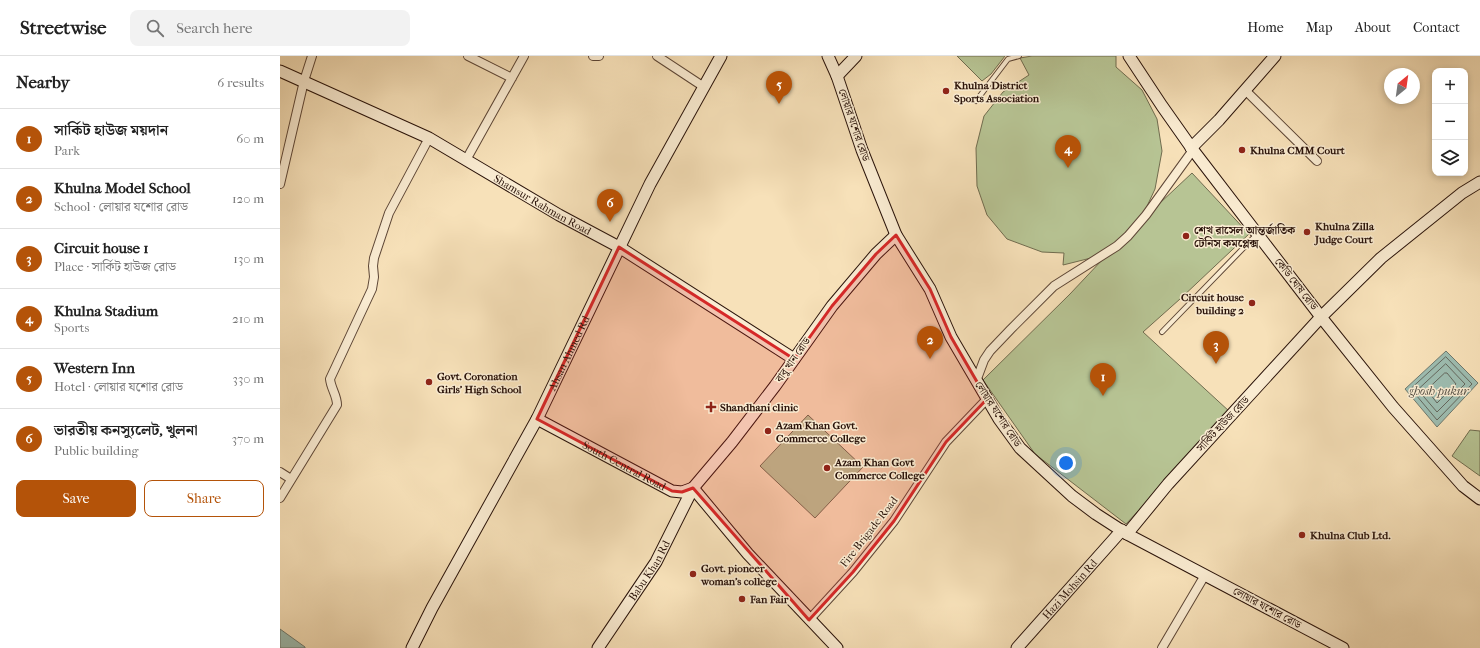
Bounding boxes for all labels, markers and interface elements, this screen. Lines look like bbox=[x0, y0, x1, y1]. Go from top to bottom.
search box bbox=[130, 10, 410, 46]
text: Streetwise bbox=[20, 17, 106, 39]
icon: search bbox=[144, 17, 166, 39]
text: Search here bbox=[176, 19, 252, 37]
text: Home bbox=[1247, 19, 1284, 36]
text: Map bbox=[1306, 19, 1333, 36]
text: About bbox=[1355, 19, 1391, 36]
text: Contact bbox=[1413, 19, 1460, 36]
north arrow bbox=[1384, 68, 1420, 104]
map controls bbox=[1432, 68, 1468, 176]
button: + bbox=[1432, 68, 1468, 104]
pin: 5 bbox=[766, 71, 792, 104]
text: Nearby bbox=[16, 72, 70, 92]
text: 6 results bbox=[217, 75, 264, 90]
place label: Khulna District Sports Association bbox=[954, 79, 1040, 105]
marker: Khulna District Sports Association bbox=[941, 86, 951, 96]
street label: লোয়ার যশোর রোড bbox=[836, 87, 873, 164]
button: − bbox=[1432, 104, 1468, 140]
text: সার্কিট হাউজ ময়দান bbox=[54, 121, 168, 139]
text: 1 bbox=[27, 131, 31, 146]
text: 60 m bbox=[236, 131, 264, 146]
pin: 4 bbox=[1055, 135, 1081, 168]
button: layers bbox=[1432, 140, 1468, 176]
text: Park bbox=[54, 143, 80, 158]
place label: Khulna CMM Court bbox=[1250, 144, 1346, 157]
marker: Khulna CMM Court bbox=[1237, 145, 1247, 155]
street label: Shamsur Rahman Road bbox=[491, 171, 594, 238]
text: Khulna Model School bbox=[54, 179, 191, 197]
pin: 6 bbox=[597, 189, 623, 222]
text: 2 bbox=[26, 191, 32, 206]
text: 120 m bbox=[232, 191, 264, 206]
text: School · লোয়ার যশোর রোড bbox=[54, 199, 188, 214]
place label: Khulna Zilla Judge Court bbox=[1314, 220, 1375, 246]
place label: শেখ রাসেল আন্তর্জাতিক টেনিস কমপ্লেক্স bbox=[1194, 223, 1296, 250]
marker: Khulna Zilla Judge Court bbox=[1302, 227, 1312, 237]
marker: শেখ রাসেল আন্তর্জাতিক টেনিস কমপ্লেক্স bbox=[1181, 231, 1191, 241]
text: Circuit house 1 bbox=[54, 239, 149, 257]
text: 3 bbox=[26, 251, 32, 266]
text: 130 m bbox=[233, 251, 264, 266]
street label: কেডি ঘোষ রোড bbox=[1272, 255, 1321, 314]
text: Place · সার্কিট হাউজ রোড bbox=[54, 259, 176, 274]
place label: Circuit house building 2 bbox=[1181, 291, 1245, 317]
marker: Circuit house building 2 bbox=[1247, 298, 1257, 308]
text: Khulna Stadium bbox=[54, 302, 158, 320]
text: 4 bbox=[25, 311, 33, 326]
text: 210 m bbox=[232, 311, 264, 326]
street label: Ahsan Ahmed Rd bbox=[545, 313, 593, 394]
text: Sports bbox=[54, 320, 89, 335]
pin: 2 bbox=[917, 326, 943, 359]
pin: 3 bbox=[1203, 331, 1229, 364]
street label: বাবু খান রোড bbox=[772, 334, 814, 386]
text: Western Inn bbox=[54, 359, 135, 377]
pin: 1 bbox=[1090, 363, 1116, 396]
place label: Govt. Coronation Girls' High School bbox=[437, 370, 522, 396]
text: 5 bbox=[26, 371, 32, 386]
text: 330 m bbox=[233, 371, 264, 386]
marker: Govt. Coronation Girls' High School bbox=[424, 377, 434, 387]
text: Hotel · লোয়ার যশোর রোড bbox=[54, 379, 183, 394]
street label: লোয়ার যশোর রোড bbox=[972, 379, 1025, 450]
water label: ghosh pukur bbox=[1408, 384, 1470, 398]
street label: সার্কিট হাউজ রোড bbox=[1193, 392, 1253, 455]
marker: Shandhani clinic bbox=[705, 401, 717, 413]
place label: Shandhani clinic bbox=[720, 401, 798, 414]
place label: Azam Khan Govt. Commerce College bbox=[775, 419, 866, 445]
text: ভারতীয় কনস্যুলেট, খুলনা bbox=[54, 421, 198, 439]
marker: Azam Khan Govt. Commerce College bbox=[763, 426, 773, 436]
text: 6 bbox=[25, 431, 33, 446]
text: 370 m bbox=[232, 431, 264, 446]
street label: South Central Road bbox=[580, 438, 669, 494]
text: Public building bbox=[54, 443, 139, 458]
your location bbox=[1056, 453, 1076, 473]
place label: Azam Khan Govt Commerce College bbox=[834, 456, 925, 482]
marker: Azam Khan Govt Commerce College bbox=[822, 463, 832, 473]
button: Save bbox=[16, 480, 136, 517]
button: Share bbox=[144, 480, 264, 517]
street label: Fire Brigade Road bbox=[837, 493, 901, 570]
place label: Khulna Club Ltd. bbox=[1310, 529, 1391, 542]
marker: Khulna Club Ltd. bbox=[1297, 530, 1307, 540]
street label: Babu Khan Rd bbox=[625, 537, 673, 603]
street label: Hazi Mohsin Rd bbox=[1039, 556, 1100, 622]
place label: Govt. pioneer woman's college bbox=[700, 562, 777, 588]
marker: Govt. pioneer woman's college bbox=[688, 569, 698, 579]
street label: লোয়ার যশোর রোড bbox=[1231, 584, 1305, 632]
place label: Fan Fair bbox=[749, 593, 789, 606]
marker: Fan Fair bbox=[737, 594, 747, 604]

